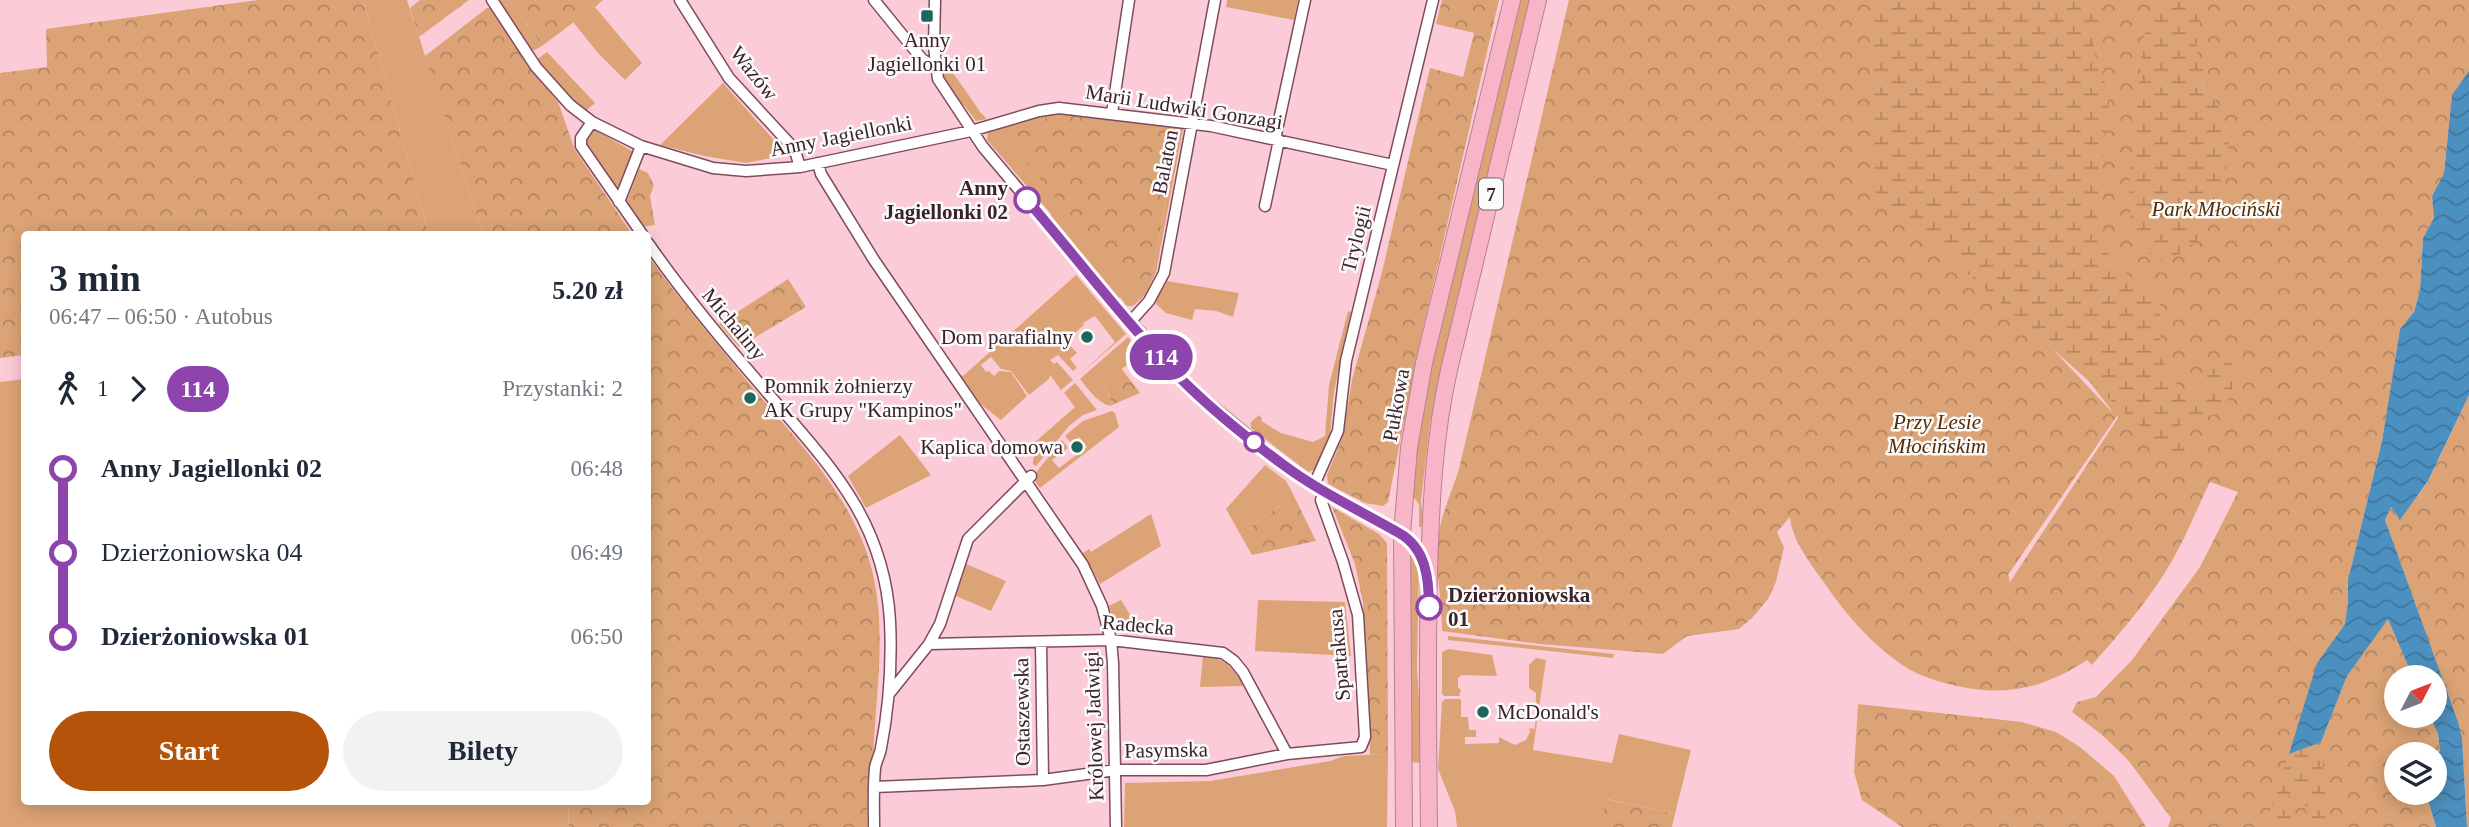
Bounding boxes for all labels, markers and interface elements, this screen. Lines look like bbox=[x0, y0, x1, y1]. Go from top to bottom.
marker: Anny Jagiellonki 01 bbox=[919, 8, 935, 24]
place label: Anny Jagiellonki 01 bbox=[868, 28, 986, 76]
street label: Wazów bbox=[725, 41, 783, 105]
street label: Marii Ludwiki Gonzagi bbox=[1084, 80, 1285, 134]
street label: Anny Jagiellonki bbox=[768, 110, 914, 162]
street label: Balaton bbox=[1147, 127, 1183, 196]
place label: Anny Jagiellonki 02 bbox=[884, 176, 1008, 224]
road number: 7 bbox=[1479, 178, 1503, 210]
marker: Anny Jagiellonki 02 bbox=[1014, 187, 1040, 213]
park label: Park Młociński bbox=[2151, 197, 2281, 221]
street label: Trylogii bbox=[1336, 203, 1376, 275]
text: 3 min bbox=[49, 257, 141, 299]
text: 5.20 zł bbox=[552, 276, 623, 305]
street label: Michaliny bbox=[697, 283, 771, 365]
text: 06:47 – 06:50 · Autobus bbox=[49, 304, 273, 329]
place label: Dom parafialny bbox=[941, 325, 1073, 349]
marker: Dom parafialny bbox=[1079, 329, 1095, 345]
line badge: 114 bbox=[1121, 334, 1201, 380]
text: 114 bbox=[1144, 344, 1178, 370]
street label: Pułkowa bbox=[1378, 366, 1414, 443]
icon: walk bbox=[49, 370, 87, 408]
icon: forward bbox=[119, 370, 157, 408]
place label: Pomnik żołnierzy AK Grupy "Kampinos" bbox=[764, 374, 962, 422]
text: 1 bbox=[97, 376, 109, 401]
text: 114 bbox=[181, 376, 215, 402]
text: Przystanki: 2 bbox=[502, 376, 623, 401]
marker: Pomnik żołnierzy AK Grupy "Kampinos" bbox=[742, 390, 758, 406]
park label: Przy Lesie Młocińskim bbox=[1887, 410, 1986, 458]
unlabelled marker bbox=[1244, 432, 1264, 452]
place label: Kaplica domowa bbox=[920, 435, 1064, 459]
marker: Kaplica domowa bbox=[1069, 439, 1085, 455]
text: Anny Jagiellonki 02 bbox=[101, 454, 322, 483]
text: 06:48 bbox=[571, 456, 623, 481]
text: Dzierżoniowska 04 bbox=[101, 538, 302, 567]
text: 06:49 bbox=[571, 540, 623, 565]
place label: Dzierżoniowska 01 bbox=[1448, 583, 1591, 631]
marker: Dzierżoniowska 01 bbox=[1416, 594, 1442, 620]
street label: Spartakusa bbox=[1323, 607, 1355, 702]
street label: Radecka bbox=[1101, 610, 1176, 640]
text: Dzierżoniowska 01 bbox=[101, 622, 310, 651]
text: 06:50 bbox=[571, 624, 623, 649]
street label: Królowej Jadwigi bbox=[1079, 651, 1109, 801]
street label: Ostaszewska bbox=[1009, 657, 1035, 766]
north arrow bbox=[2384, 665, 2446, 728]
map controls bbox=[2384, 665, 2447, 805]
place label: McDonald's bbox=[1497, 700, 1599, 724]
marker: McDonald's bbox=[1475, 704, 1491, 720]
button: Start bbox=[49, 711, 329, 791]
button: Bilety bbox=[343, 711, 623, 791]
street label: Pasymska bbox=[1124, 737, 1209, 763]
button: layers bbox=[2384, 742, 2447, 805]

